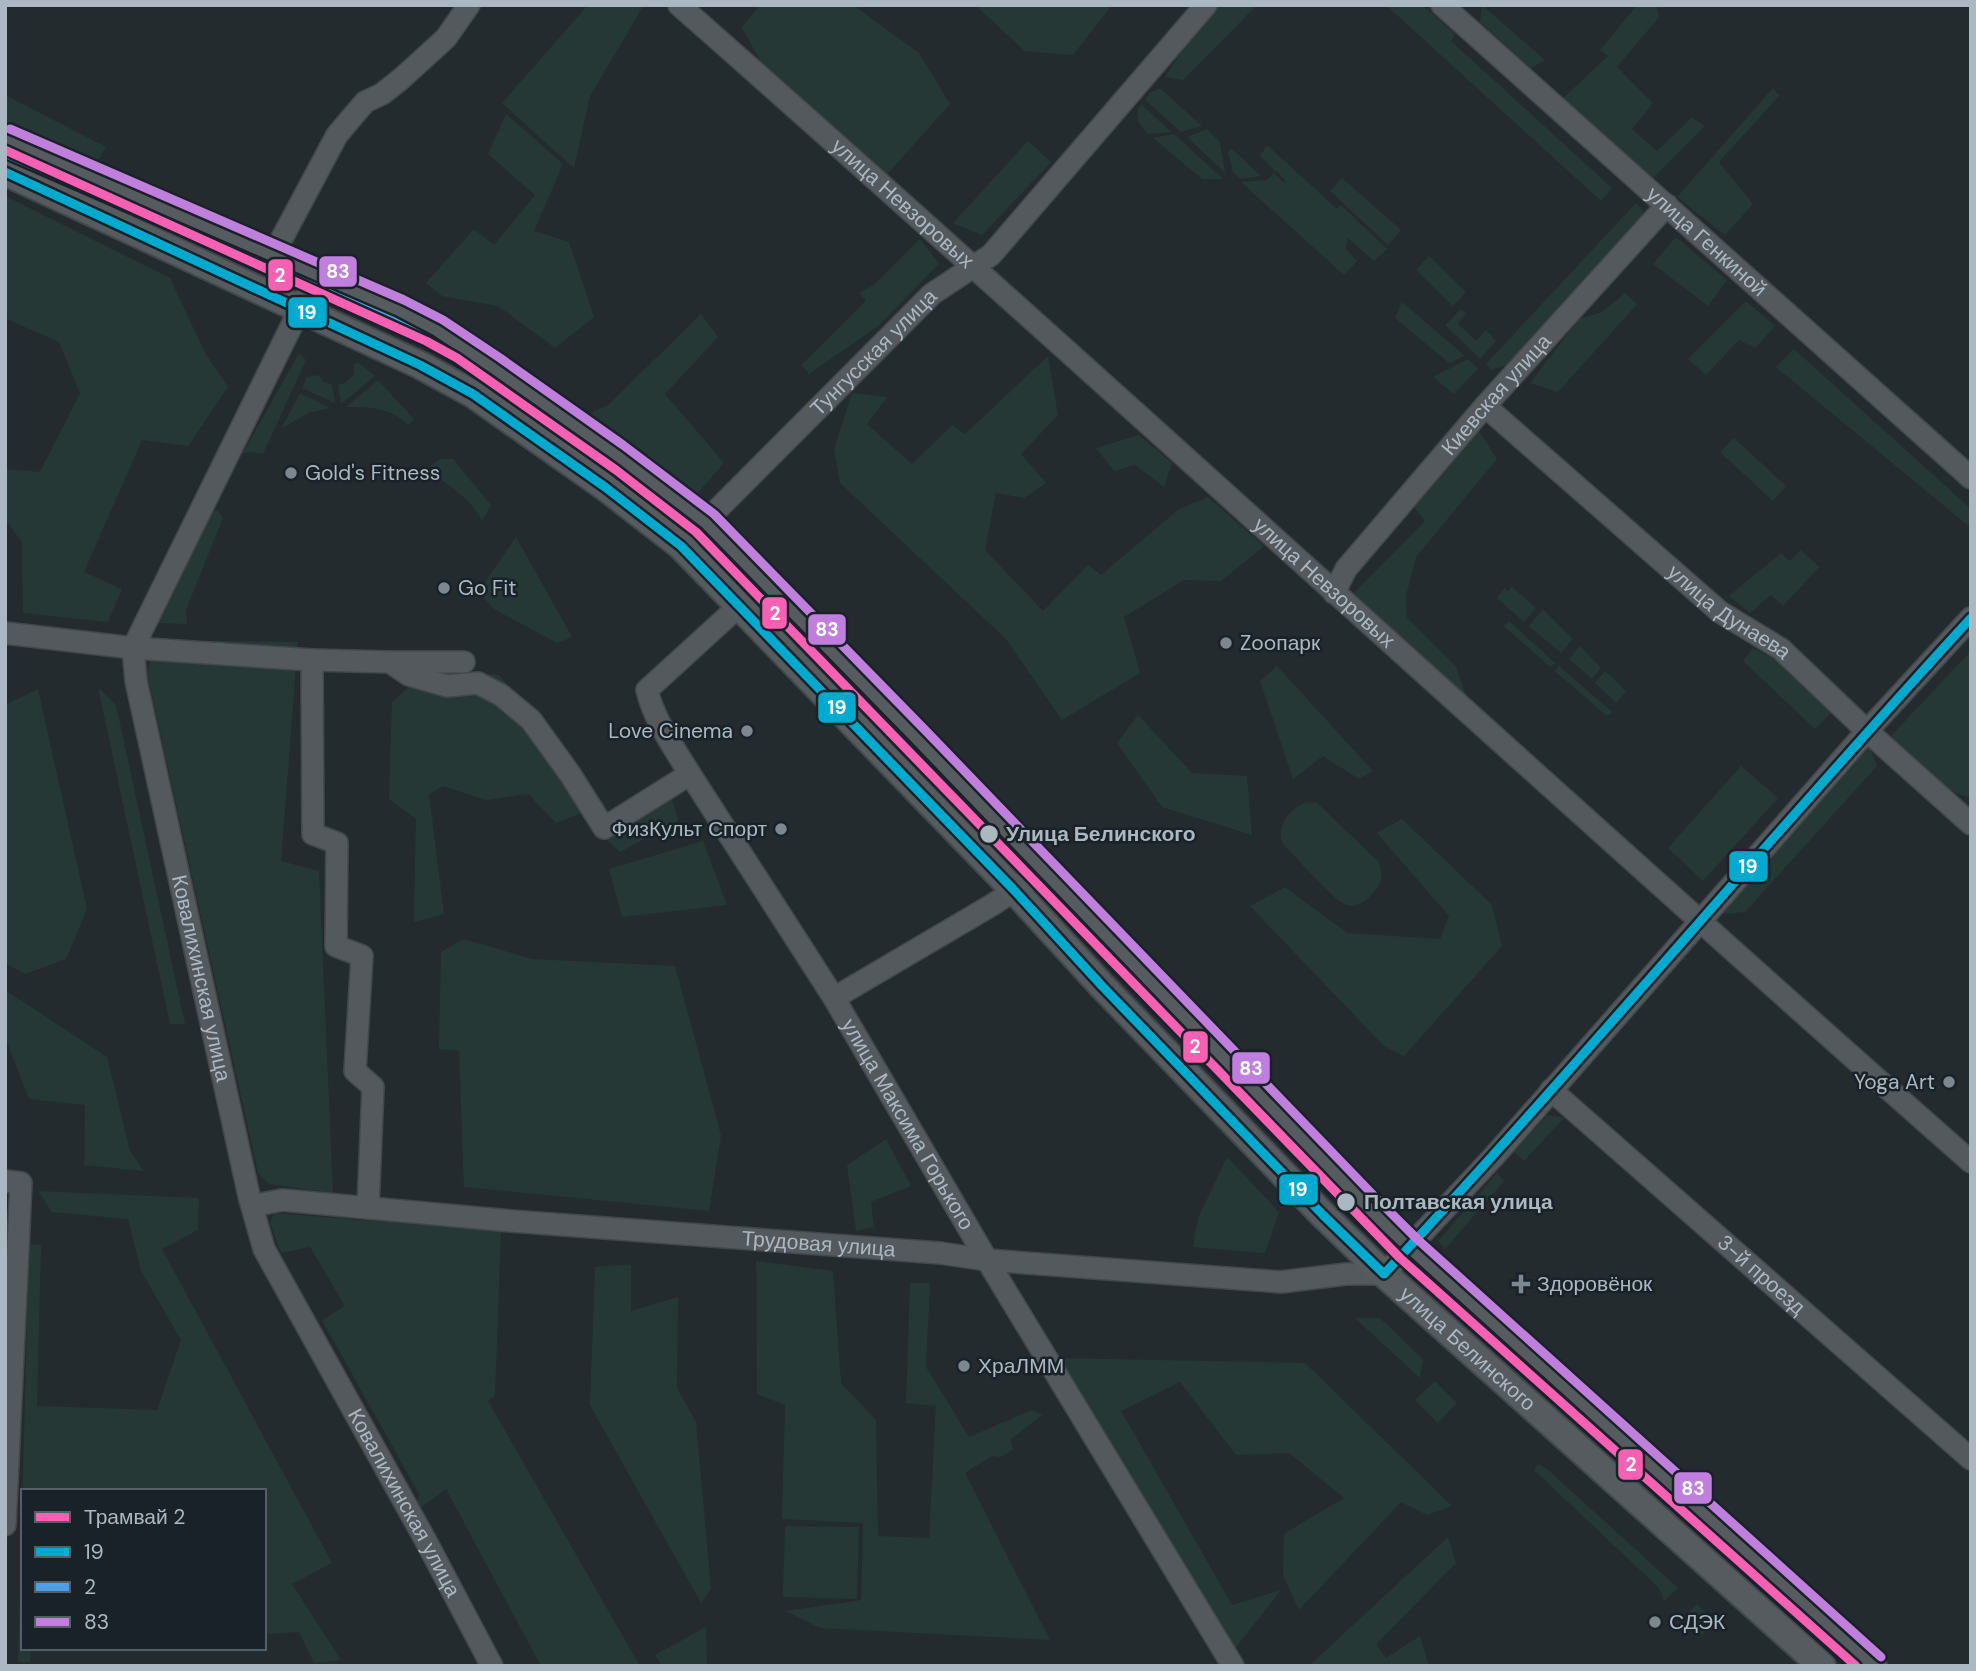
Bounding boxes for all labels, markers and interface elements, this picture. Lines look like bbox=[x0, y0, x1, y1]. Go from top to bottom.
street label: улица Невзоровых bbox=[825, 132, 980, 275]
street label: улица Генкиной bbox=[1640, 180, 1773, 303]
line badge: 83 bbox=[318, 255, 358, 288]
line badge: 2 bbox=[267, 258, 294, 292]
text: 83 bbox=[326, 259, 350, 284]
text: 2 bbox=[275, 263, 286, 288]
street label: Тунгусская улица bbox=[804, 283, 943, 422]
line badge: 19 bbox=[287, 296, 328, 329]
text: 19 bbox=[298, 300, 316, 325]
street label: Киевская улица bbox=[1435, 328, 1558, 461]
place label: Gold's Fitness bbox=[305, 459, 440, 487]
marker: Gold's Fitness bbox=[283, 465, 299, 481]
street label: улица Невзоровых bbox=[1247, 511, 1402, 655]
street label: улица Дунаева bbox=[1661, 558, 1798, 666]
place label: Go Fit bbox=[458, 574, 516, 602]
marker: Go Fit bbox=[436, 580, 452, 596]
line badge: 2 bbox=[761, 596, 788, 630]
text: 2 bbox=[770, 601, 781, 626]
line badge: 83 bbox=[807, 613, 847, 646]
text: 83 bbox=[815, 617, 839, 642]
place label: Zooпарк bbox=[1240, 629, 1321, 657]
marker: Zooпарк bbox=[1218, 635, 1234, 651]
line badge: 19 bbox=[817, 691, 857, 724]
text: 19 bbox=[828, 695, 846, 720]
place label: Love Cinema bbox=[608, 717, 733, 745]
marker: Love Cinema bbox=[739, 723, 755, 739]
place label: ФизКульт Спорт bbox=[612, 815, 767, 843]
place label: Улица Белинского bbox=[1006, 820, 1196, 848]
marker: ФизКульт Спорт bbox=[773, 821, 789, 837]
marker: Улица Белинского bbox=[978, 823, 1000, 845]
line badge: 19 bbox=[1728, 850, 1769, 883]
text: 19 bbox=[1739, 854, 1757, 879]
street label: Ковалихинская улица bbox=[165, 872, 238, 1085]
street label: улица Максима Горького bbox=[835, 1013, 981, 1235]
line badge: 2 bbox=[1182, 1030, 1209, 1064]
text: 2 bbox=[1190, 1034, 1201, 1059]
line badge: 83 bbox=[1231, 1051, 1271, 1085]
text: 83 bbox=[1239, 1056, 1263, 1081]
place label: Yoga Art bbox=[1854, 1068, 1935, 1096]
marker: Yoga Art bbox=[1941, 1074, 1957, 1090]
line badge: 19 bbox=[1278, 1173, 1319, 1206]
text: 19 bbox=[1289, 1177, 1307, 1202]
place label: Полтавская улица bbox=[1364, 1188, 1553, 1216]
marker: Полтавская улица bbox=[1335, 1191, 1357, 1213]
street label: Трудовая улица bbox=[741, 1224, 897, 1264]
street label: 3-й проезд bbox=[1711, 1228, 1811, 1321]
place label: Здоровёнок bbox=[1537, 1270, 1653, 1298]
marker: Здоровёнок bbox=[1511, 1274, 1531, 1294]
street label: улица Белинского bbox=[1393, 1280, 1542, 1417]
place label: ХраЛММ bbox=[978, 1352, 1064, 1380]
marker: ХраЛММ bbox=[956, 1358, 972, 1374]
street label: Ковалихинская улица bbox=[341, 1404, 467, 1602]
line badge: 2 bbox=[1617, 1448, 1644, 1481]
text: 2 bbox=[1626, 1452, 1637, 1477]
line badge: 83 bbox=[1673, 1471, 1713, 1505]
text: 83 bbox=[1681, 1476, 1705, 1501]
legend bbox=[21, 1489, 266, 1650]
text: Трамвай 2 bbox=[84, 1503, 185, 1531]
text: 19 bbox=[84, 1538, 104, 1566]
text: 2 bbox=[84, 1573, 96, 1601]
text: 83 bbox=[84, 1608, 109, 1636]
place label: СДЭК bbox=[1669, 1608, 1726, 1636]
marker: СДЭК bbox=[1647, 1614, 1663, 1630]

